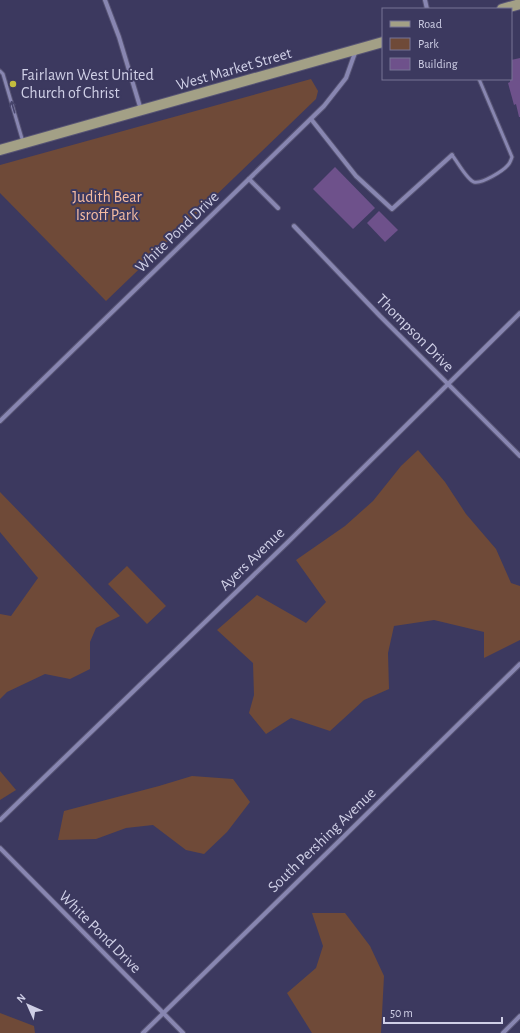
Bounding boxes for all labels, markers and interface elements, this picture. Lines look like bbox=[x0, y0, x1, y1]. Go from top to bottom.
legend bbox=[382, 8, 512, 80]
text: Road bbox=[418, 18, 442, 30]
text: Park bbox=[418, 38, 439, 50]
street label: West Market Street bbox=[174, 45, 294, 93]
text: Building bbox=[418, 58, 458, 70]
place label: Fairlawn West United Church of Christ bbox=[21, 67, 154, 101]
marker: Fairlawn West United Church of Christ bbox=[8, 79, 18, 89]
one-way arrow bbox=[9, 100, 16, 113]
street label: White Pond Drive bbox=[132, 188, 222, 276]
park label: Judith Bear Isroff Park bbox=[72, 189, 143, 223]
street label: Thompson Drive bbox=[373, 291, 457, 375]
street label: Ayers Avenue bbox=[216, 524, 288, 594]
street label: South Pershing Avenue bbox=[265, 785, 379, 895]
street label: White Pond Drive bbox=[56, 888, 144, 976]
north arrow bbox=[8, 985, 48, 1025]
text: N bbox=[15, 992, 28, 1005]
scale bar bbox=[384, 999, 502, 1025]
text: 50 m bbox=[390, 1007, 413, 1019]

